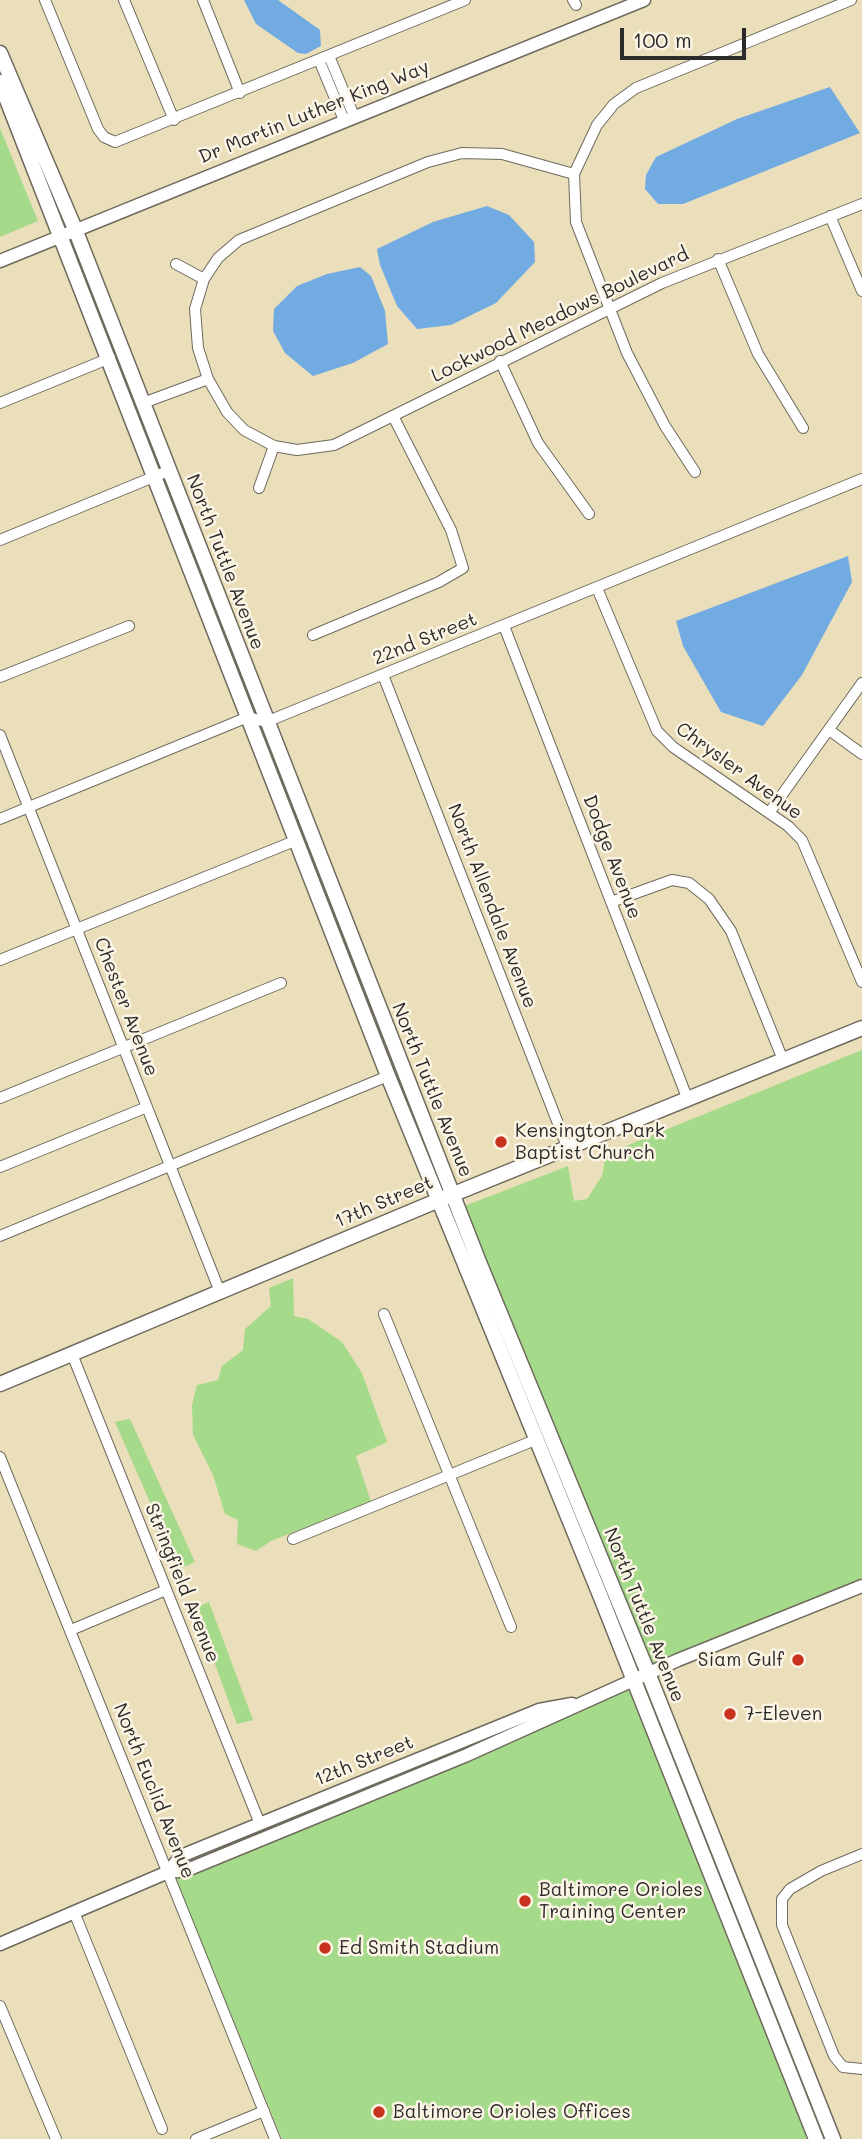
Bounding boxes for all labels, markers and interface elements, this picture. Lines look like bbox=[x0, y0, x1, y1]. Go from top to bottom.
scale bar bbox=[624, 14, 750, 58]
text: 100 m bbox=[633, 26, 692, 53]
street label: Dr Martin Luther King Way bbox=[196, 55, 432, 169]
street label: Lockwood Meadows Boulevard bbox=[428, 243, 692, 387]
street label: North Tuttle Avenue bbox=[181, 471, 269, 653]
street label: 22nd Street bbox=[370, 608, 480, 670]
street label: Chrysler Avenue bbox=[671, 717, 807, 825]
street label: Dodge Avenue bbox=[578, 792, 646, 922]
street label: North Allendale Avenue bbox=[442, 801, 542, 1011]
street label: Chester Avenue bbox=[89, 934, 163, 1080]
street label: North Tuttle Avenue bbox=[387, 999, 477, 1181]
place label: Kensington Park Baptist Church bbox=[515, 1120, 665, 1164]
marker: Kensington Park Baptist Church bbox=[493, 1134, 509, 1150]
street label: 17th Street bbox=[331, 1171, 437, 1233]
street label: Stringfield Avenue bbox=[140, 1500, 224, 1666]
street label: North Tuttle Avenue bbox=[599, 1524, 689, 1706]
place label: Siam Gulf bbox=[698, 1649, 784, 1671]
marker: Siam Gulf bbox=[790, 1652, 806, 1668]
street label: North Euclid Avenue bbox=[108, 1700, 200, 1882]
place label: 7-Eleven bbox=[744, 1703, 822, 1725]
marker: 7-Eleven bbox=[722, 1706, 738, 1722]
street label: 12th Street bbox=[311, 1731, 417, 1791]
place label: Baltimore Orioles Training Center bbox=[539, 1879, 703, 1923]
marker: Baltimore Orioles Training Center bbox=[517, 1893, 533, 1909]
place label: Ed Smith Stadium bbox=[339, 1937, 499, 1959]
marker: Ed Smith Stadium bbox=[317, 1940, 333, 1956]
place label: Baltimore Orioles Offices bbox=[393, 2101, 631, 2123]
marker: Baltimore Orioles Offices bbox=[371, 2104, 387, 2120]

